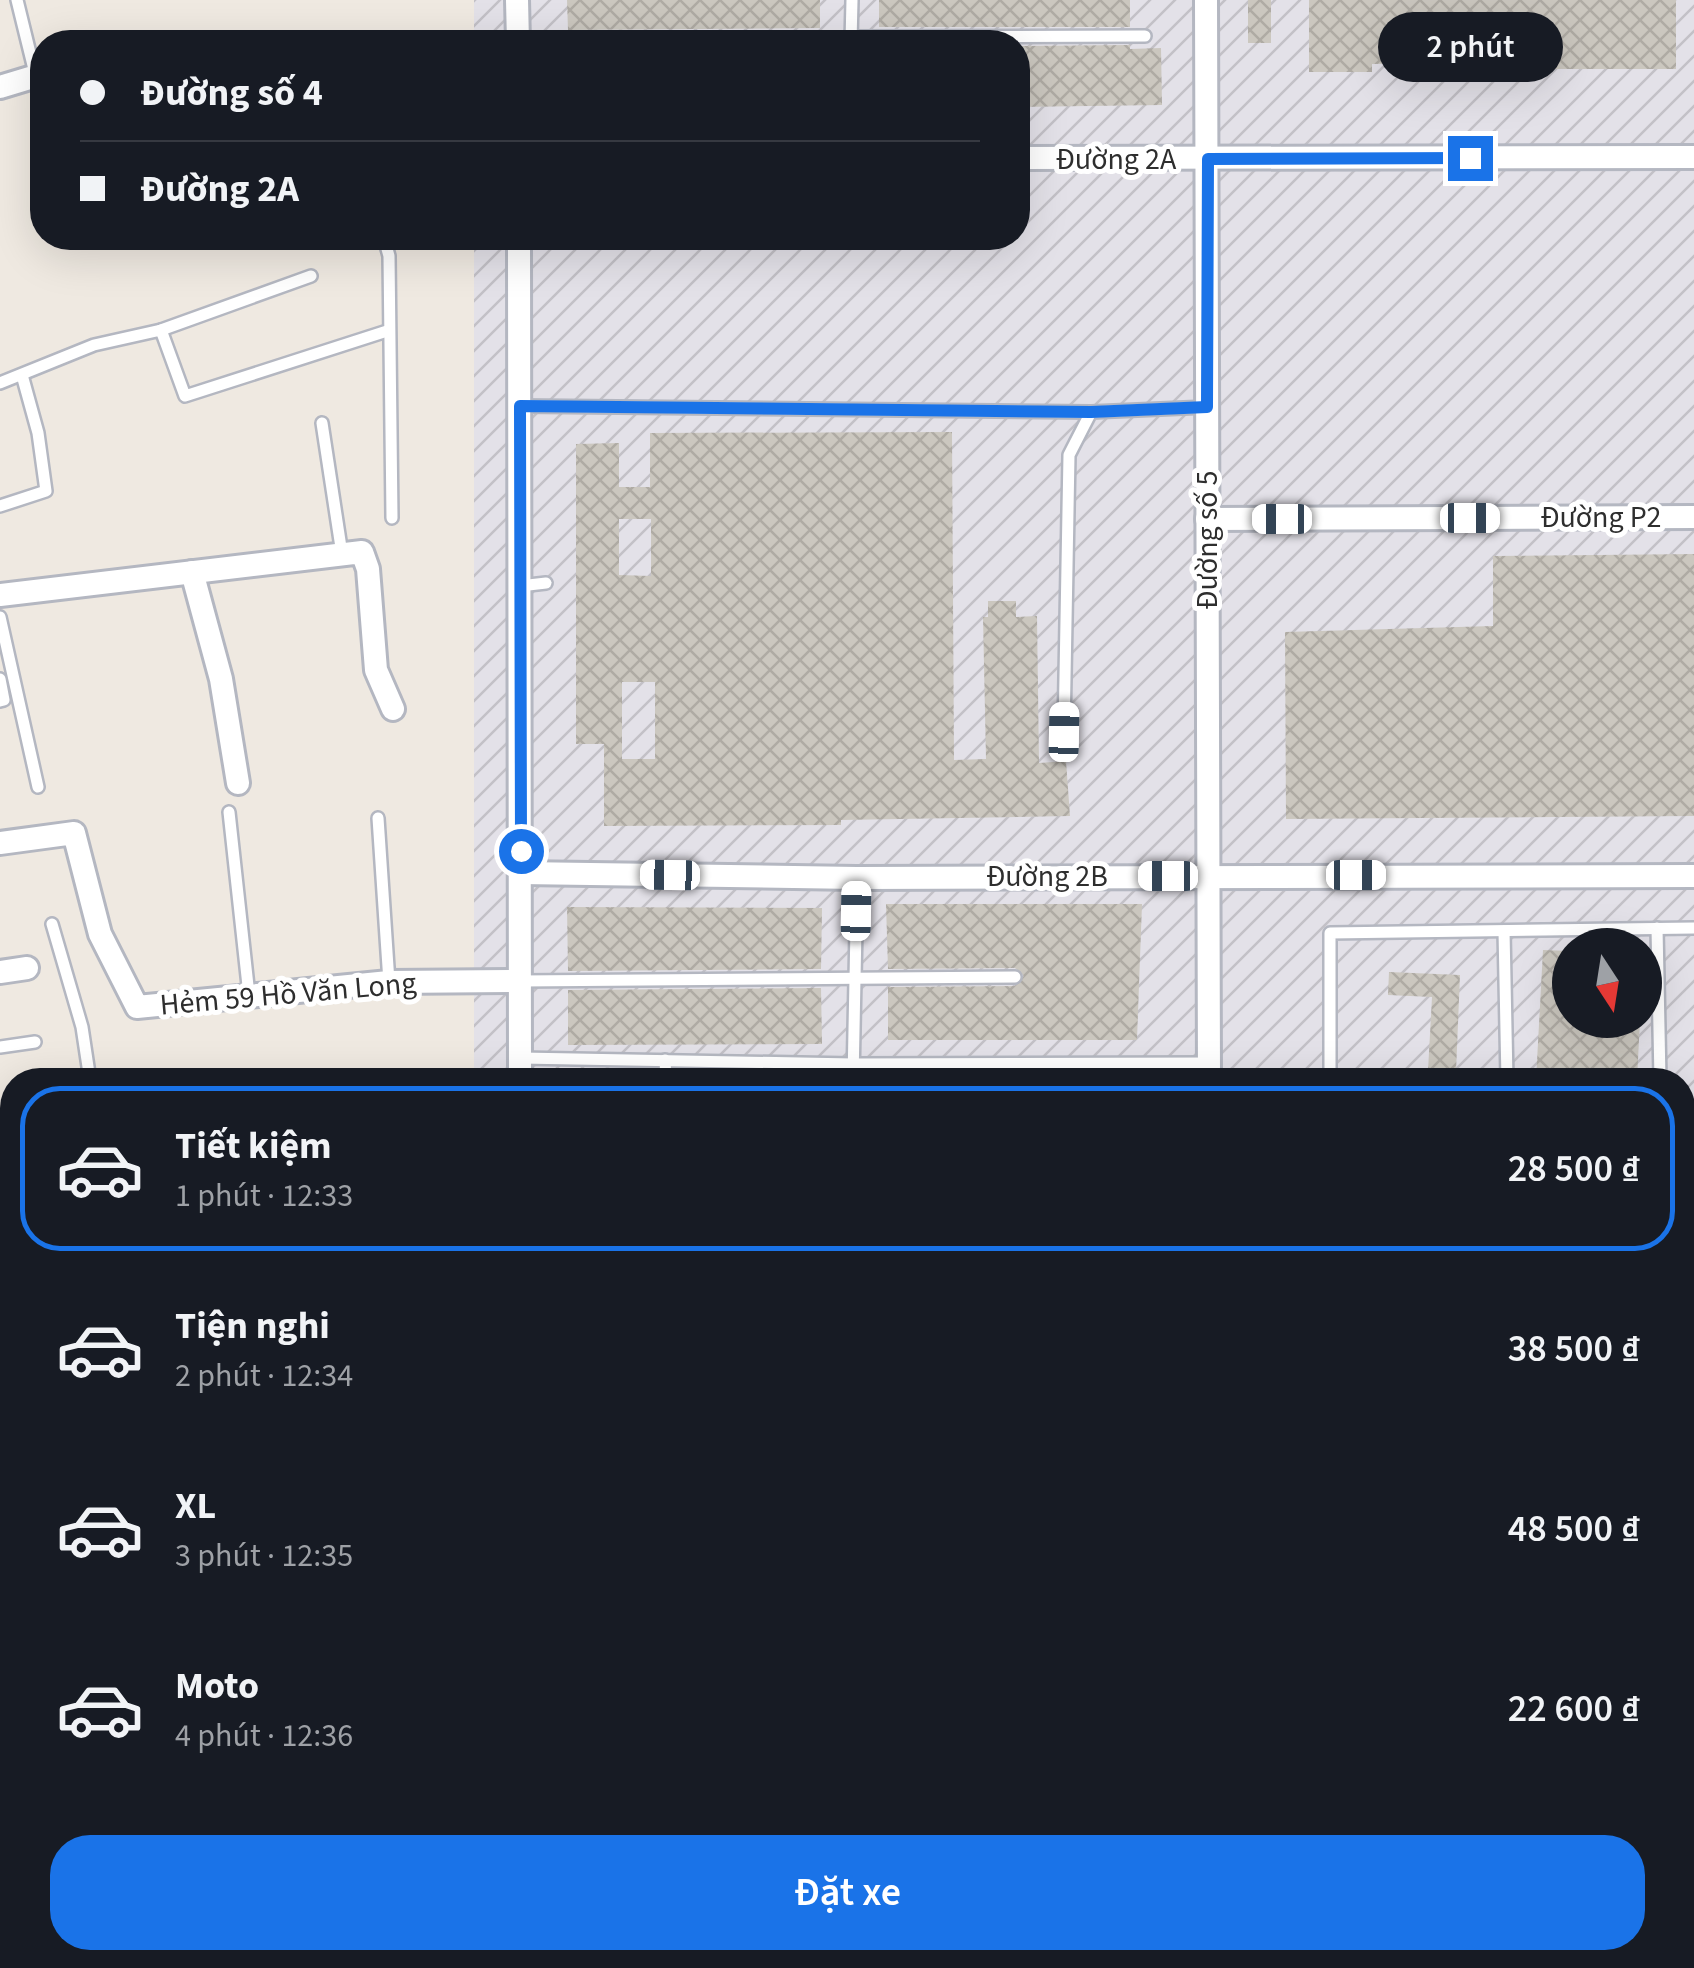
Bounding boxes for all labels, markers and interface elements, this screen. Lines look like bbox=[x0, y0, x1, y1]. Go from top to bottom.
callout: 2 phút bbox=[1378, 13, 1562, 83]
text: 2 phút bbox=[1426, 24, 1515, 70]
text: Đường số 4 bbox=[140, 66, 323, 120]
route end bbox=[1448, 136, 1493, 181]
street label: Đường 2A bbox=[1056, 138, 1177, 181]
text: Đường 2A bbox=[140, 162, 299, 216]
street label: Đường số 5 bbox=[1186, 471, 1229, 609]
street label: Đường P2 bbox=[1540, 496, 1662, 539]
car bbox=[1440, 503, 1500, 533]
car bbox=[1252, 504, 1312, 534]
car bbox=[1048, 702, 1080, 762]
route start bbox=[499, 829, 544, 874]
street label: Đường 2B bbox=[986, 855, 1108, 898]
car bbox=[640, 859, 700, 891]
car bbox=[1326, 860, 1386, 890]
car bbox=[1138, 861, 1198, 891]
car bbox=[840, 881, 872, 941]
north arrow bbox=[1552, 928, 1662, 1038]
map controls bbox=[1552, 928, 1662, 1038]
street label: Hẻm 59 Hồ Văn Long bbox=[158, 961, 418, 1027]
text: Tiết kiệm bbox=[175, 1119, 332, 1173]
icon: car bbox=[55, 1124, 145, 1214]
text: 28 500 ₫ bbox=[1508, 1142, 1640, 1196]
text: 1 phút · 12:33 bbox=[175, 1173, 353, 1219]
text: Tiện nghi bbox=[175, 1299, 330, 1353]
icon: car bbox=[55, 1304, 145, 1394]
text: 38 500 ₫ bbox=[1508, 1322, 1640, 1376]
text: 2 phút · 12:34 bbox=[175, 1353, 353, 1399]
text: XL bbox=[175, 1479, 216, 1533]
icon: car bbox=[55, 1484, 145, 1574]
text: 48 500 ₫ bbox=[1508, 1502, 1640, 1556]
text: 3 phút · 12:35 bbox=[175, 1533, 353, 1579]
text: Moto bbox=[175, 1659, 259, 1713]
icon: car bbox=[55, 1664, 145, 1754]
text: 22 600 ₫ bbox=[1508, 1682, 1640, 1736]
text: 4 phút · 12:36 bbox=[175, 1713, 353, 1759]
button: Đặt xe bbox=[50, 1835, 1645, 1950]

